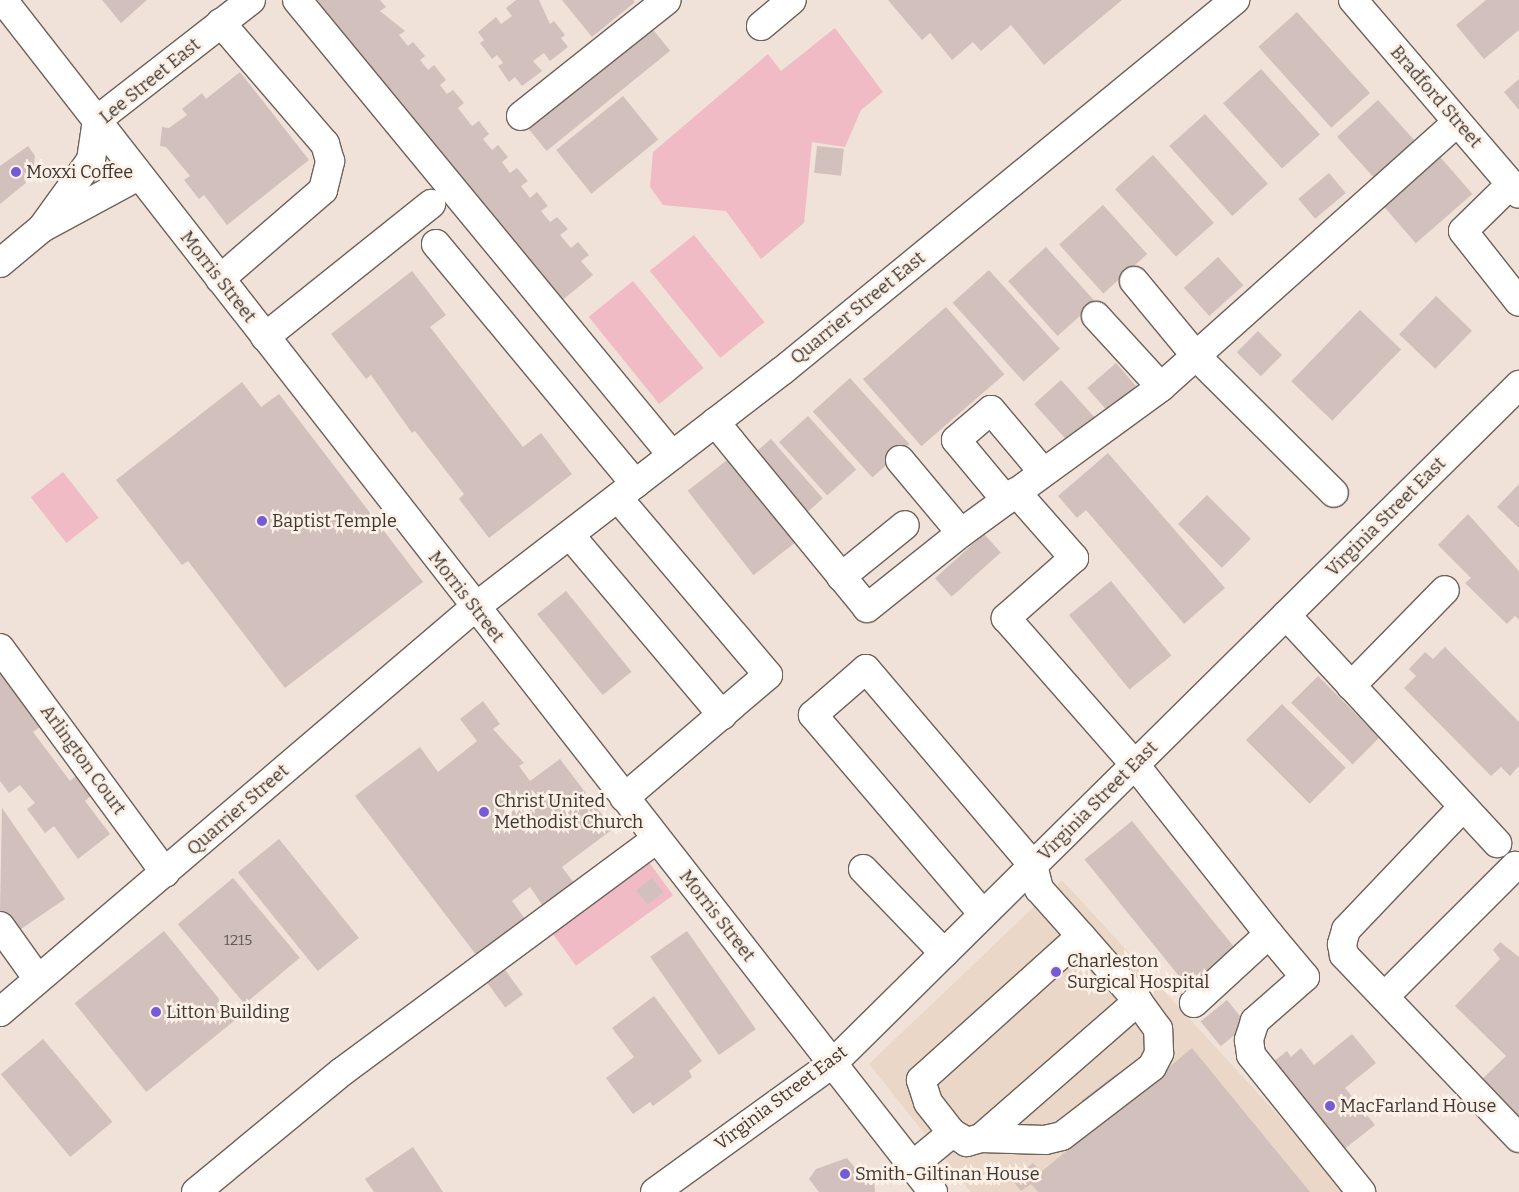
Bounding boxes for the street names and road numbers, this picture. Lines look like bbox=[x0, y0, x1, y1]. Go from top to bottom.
street label: Lee Street East bbox=[95, 34, 205, 128]
street label: Bradford Street bbox=[1386, 42, 1486, 152]
street label: Morris Street bbox=[176, 227, 260, 327]
street label: Quarrier Street East bbox=[786, 247, 930, 369]
street label: Virginia Street East bbox=[1322, 453, 1450, 581]
street label: Morris Street bbox=[424, 547, 508, 647]
street label: Arlington Court bbox=[36, 701, 130, 819]
street label: Virginia Street East bbox=[1034, 737, 1162, 865]
street label: Quarrier Street bbox=[183, 760, 293, 860]
street label: Morris Street bbox=[675, 866, 759, 966]
street label: Virginia Street East bbox=[711, 1041, 851, 1155]

